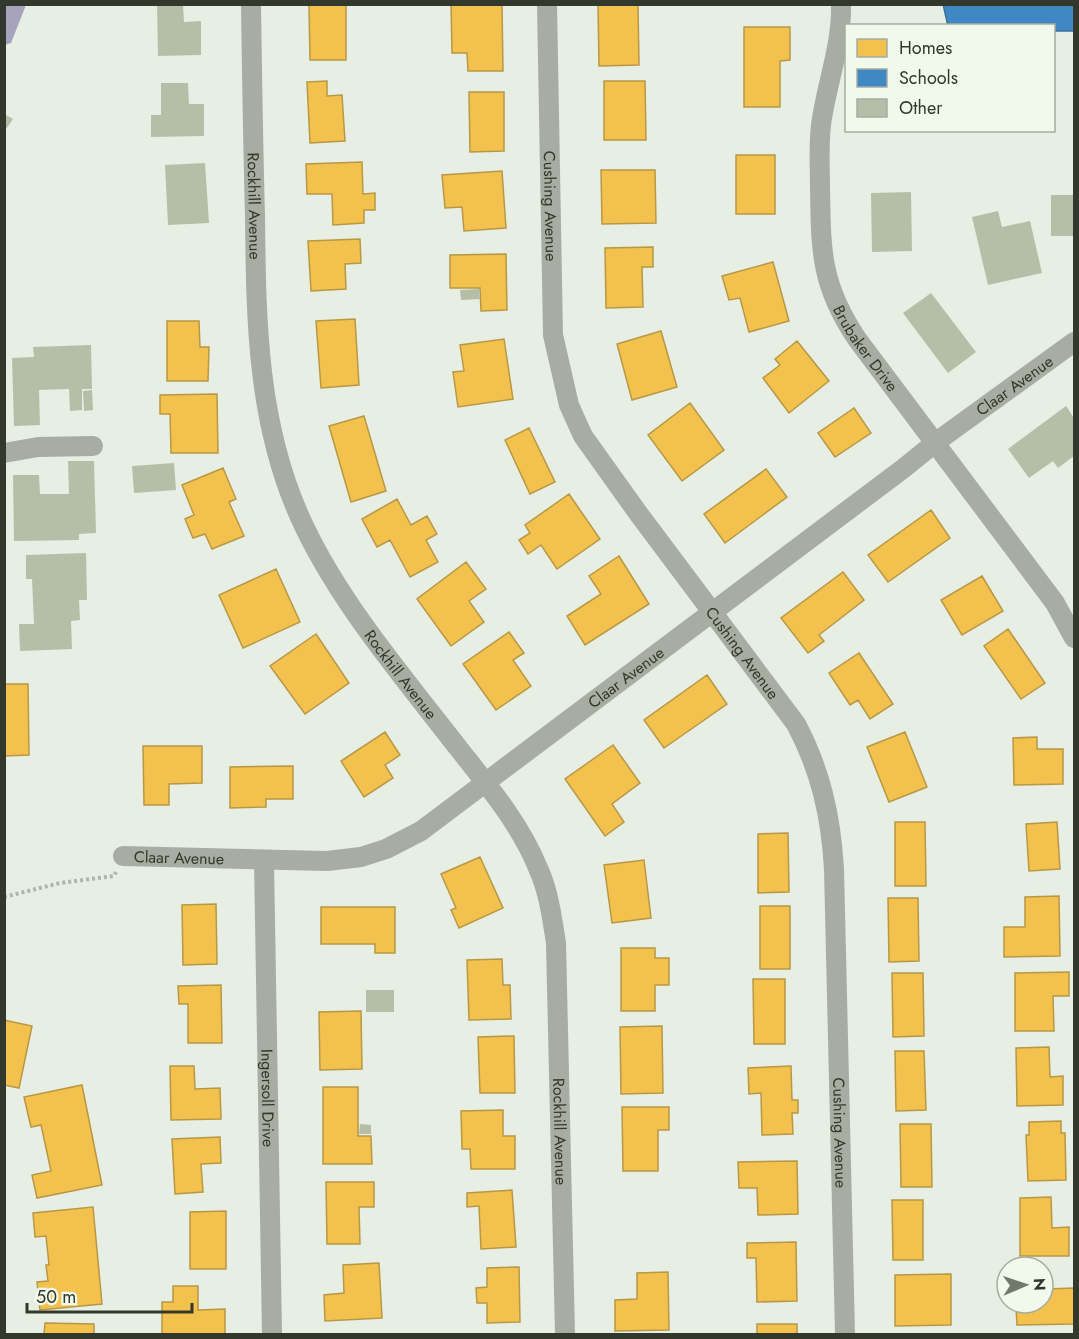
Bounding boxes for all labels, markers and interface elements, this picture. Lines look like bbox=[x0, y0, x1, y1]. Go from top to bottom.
legend bbox=[845, 24, 1055, 132]
text: Homes bbox=[899, 35, 952, 61]
text: Schools bbox=[899, 65, 958, 91]
text: Other bbox=[899, 95, 943, 121]
street label: Cushing Avenue bbox=[538, 150, 563, 261]
street label: Rockhill Avenue bbox=[241, 152, 267, 260]
street label: Brubaker Drive bbox=[827, 301, 904, 396]
street label: Claar Avenue bbox=[971, 350, 1058, 421]
street label: Cushing Avenue bbox=[700, 602, 785, 704]
street label: Rockhill Avenue bbox=[359, 625, 442, 724]
street label: Claar Avenue bbox=[583, 641, 669, 714]
street label: Claar Avenue bbox=[134, 845, 224, 870]
street label: Ingersoll Drive bbox=[255, 1049, 280, 1147]
street label: Cushing Avenue bbox=[827, 1077, 853, 1188]
street label: Rockhill Avenue bbox=[547, 1078, 573, 1185]
north arrow bbox=[995, 1255, 1055, 1315]
scale bar bbox=[27, 1276, 192, 1314]
text: N bbox=[1028, 1278, 1051, 1291]
text: 50 m bbox=[36, 1284, 76, 1310]

